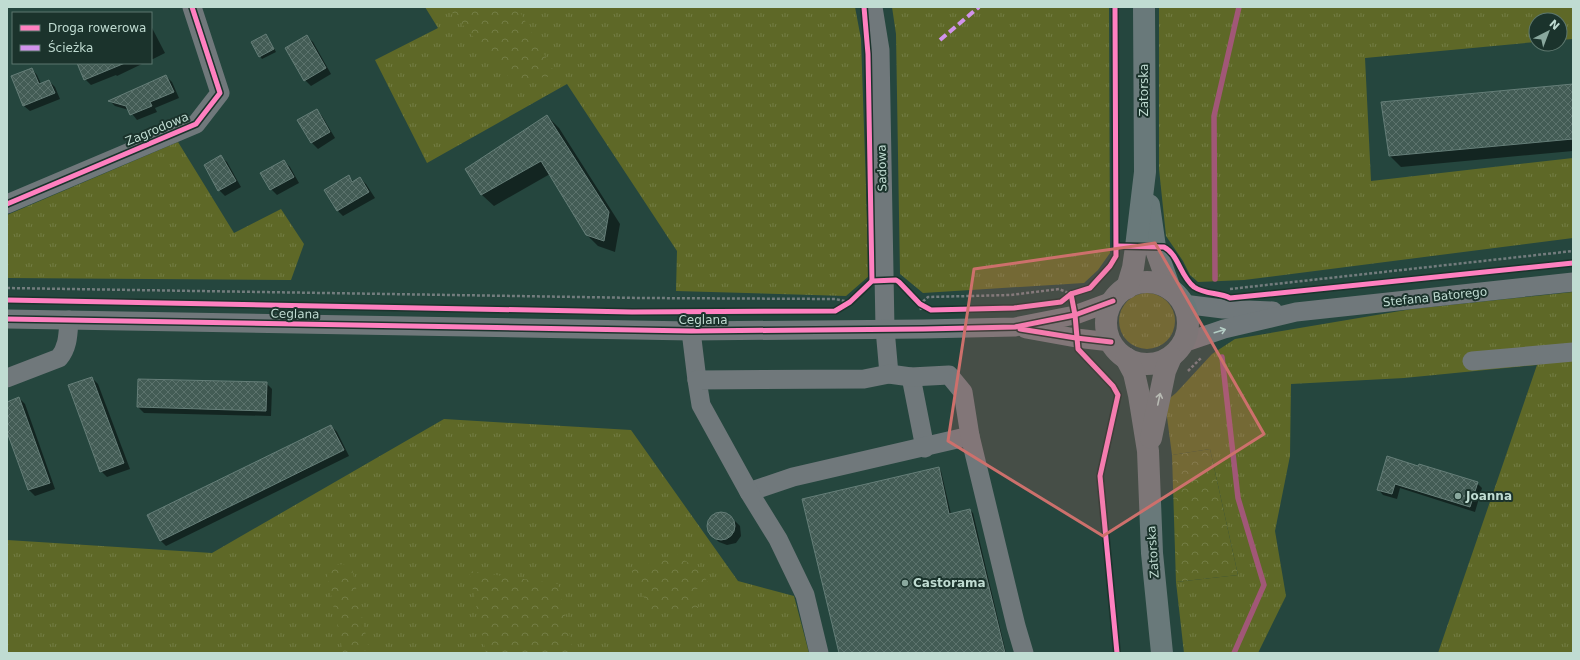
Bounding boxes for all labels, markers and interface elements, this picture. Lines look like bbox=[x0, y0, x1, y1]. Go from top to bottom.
legend bbox=[12, 12, 152, 64]
north arrow bbox=[1528, 12, 1568, 52]
text: N bbox=[1547, 17, 1562, 33]
text: Droga rowerowa bbox=[48, 21, 146, 35]
text: Ścieżka bbox=[48, 40, 93, 55]
street label: Zatorska bbox=[1137, 64, 1151, 116]
street label: Zagrodowa bbox=[123, 109, 191, 149]
street label: Sadowa bbox=[875, 144, 889, 192]
street label: Stefana Batorego bbox=[1382, 285, 1488, 309]
street label: Ceglana bbox=[270, 307, 320, 321]
street label: Ceglana bbox=[678, 313, 728, 327]
one-way arrow bbox=[1213, 327, 1226, 334]
one-way arrow bbox=[1156, 392, 1164, 405]
place label: Joanna bbox=[1465, 489, 1512, 503]
marker: Joanna bbox=[1453, 491, 1463, 501]
street label: Zatorska bbox=[1144, 525, 1162, 579]
place label: Castorama bbox=[913, 576, 986, 590]
marker: Castorama bbox=[900, 578, 910, 588]

